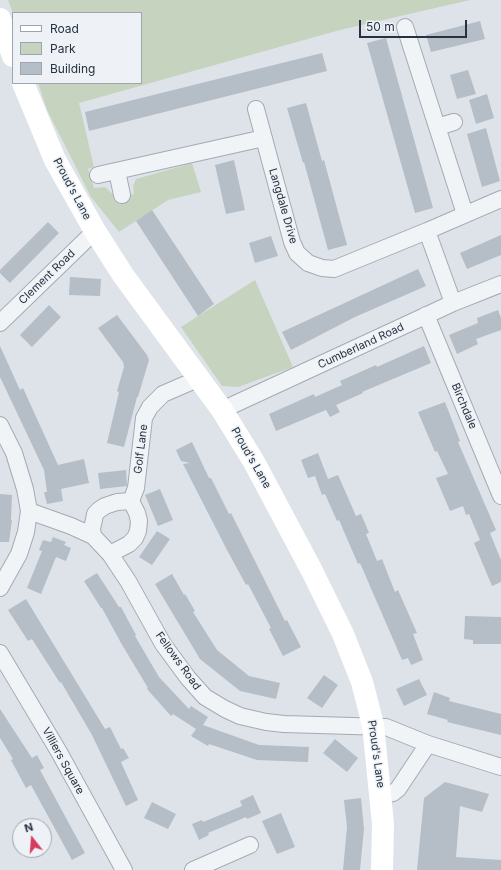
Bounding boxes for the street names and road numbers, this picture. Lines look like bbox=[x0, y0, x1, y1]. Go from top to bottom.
street label: Proud's Lane bbox=[50, 156, 94, 222]
street label: Langdale Drive bbox=[266, 167, 300, 245]
street label: Clement Road bbox=[16, 247, 78, 307]
street label: Cumberland Road bbox=[316, 320, 406, 372]
street label: Birchdale bbox=[448, 381, 480, 431]
street label: Golf Lane bbox=[131, 423, 151, 475]
street label: Proud's Lane bbox=[228, 425, 274, 491]
street label: Fellows Road bbox=[152, 629, 204, 693]
street label: Proud's Lane bbox=[365, 719, 387, 789]
street label: Villiers Square bbox=[39, 725, 87, 797]

